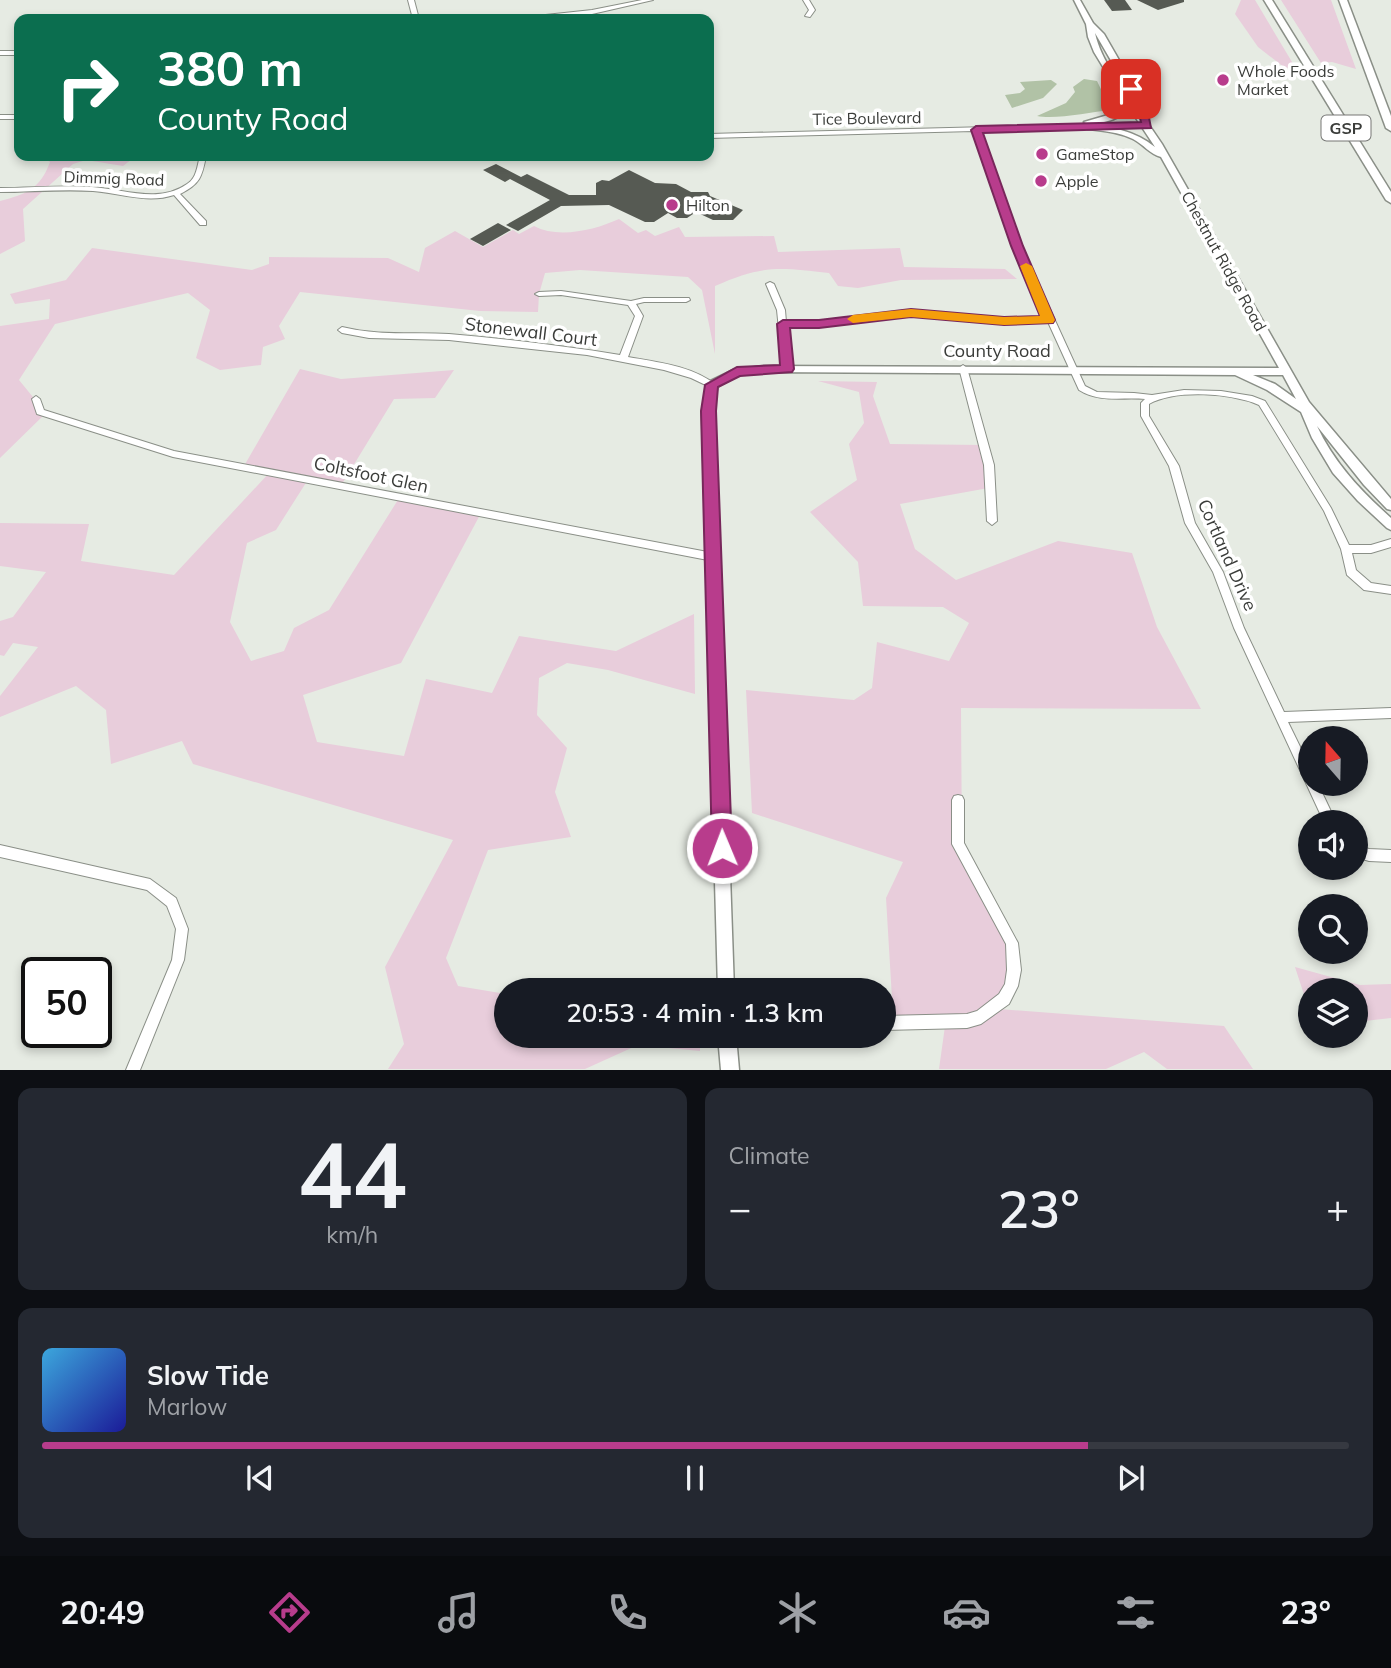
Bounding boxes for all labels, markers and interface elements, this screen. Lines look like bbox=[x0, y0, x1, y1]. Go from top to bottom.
text: 380 m bbox=[157, 37, 303, 98]
icon: right bbox=[42, 42, 133, 133]
pin bbox=[1101, 59, 1161, 119]
place label: Whole Foods Market bbox=[1237, 61, 1335, 99]
icon: arrive bbox=[1112, 70, 1150, 108]
marker: Whole Foods Market bbox=[1215, 72, 1231, 88]
text: County Road bbox=[157, 98, 348, 138]
street label: Tice Boulevard bbox=[812, 107, 922, 129]
road number: GSP bbox=[1322, 116, 1370, 140]
place label: GameStop bbox=[1056, 144, 1134, 164]
marker: GameStop bbox=[1034, 146, 1050, 162]
street label: Dimmig Road bbox=[63, 166, 165, 190]
place label: Apple bbox=[1055, 171, 1098, 191]
marker: Apple bbox=[1033, 173, 1049, 189]
street label: Chestnut Ridge Road bbox=[1177, 187, 1271, 335]
place label: Hilton bbox=[686, 195, 730, 215]
marker: Hilton bbox=[664, 197, 680, 213]
street label: Stonewall Court bbox=[464, 312, 599, 351]
street label: County Road bbox=[943, 339, 1051, 362]
street label: Coltsfoot Glen bbox=[312, 451, 431, 498]
street label: Cortland Drive bbox=[1193, 495, 1262, 614]
north arrow bbox=[1298, 726, 1368, 796]
map controls bbox=[1298, 726, 1368, 1048]
button: sound bbox=[1298, 810, 1368, 880]
position arrow bbox=[685, 811, 759, 885]
button: search bbox=[1298, 894, 1368, 964]
speed limit sign: 50 bbox=[21, 957, 112, 1048]
button: layers bbox=[1298, 978, 1368, 1048]
text: 20:53 · 4 min · 1.3 km bbox=[566, 996, 824, 1029]
text: 44 bbox=[298, 1117, 407, 1231]
text: Climate bbox=[729, 1141, 810, 1170]
text: 23° bbox=[998, 1176, 1080, 1241]
text: − bbox=[729, 1184, 751, 1232]
text: + bbox=[1326, 1184, 1349, 1232]
text: km/h bbox=[326, 1220, 378, 1249]
text: Slow Tide bbox=[147, 1359, 269, 1392]
text: Marlow bbox=[147, 1392, 227, 1421]
icon: previous bbox=[241, 1459, 279, 1497]
icon: pause bbox=[676, 1459, 714, 1497]
icon: next bbox=[1112, 1459, 1150, 1497]
icon: directions bbox=[265, 1588, 314, 1637]
icon: music bbox=[434, 1588, 483, 1637]
icon: phone bbox=[603, 1588, 652, 1637]
icon: climate bbox=[773, 1588, 822, 1637]
icon: car bbox=[942, 1588, 991, 1637]
icon: filters bbox=[1111, 1588, 1160, 1637]
text: 20:49 bbox=[60, 1592, 145, 1632]
text: 23° bbox=[1280, 1592, 1331, 1632]

